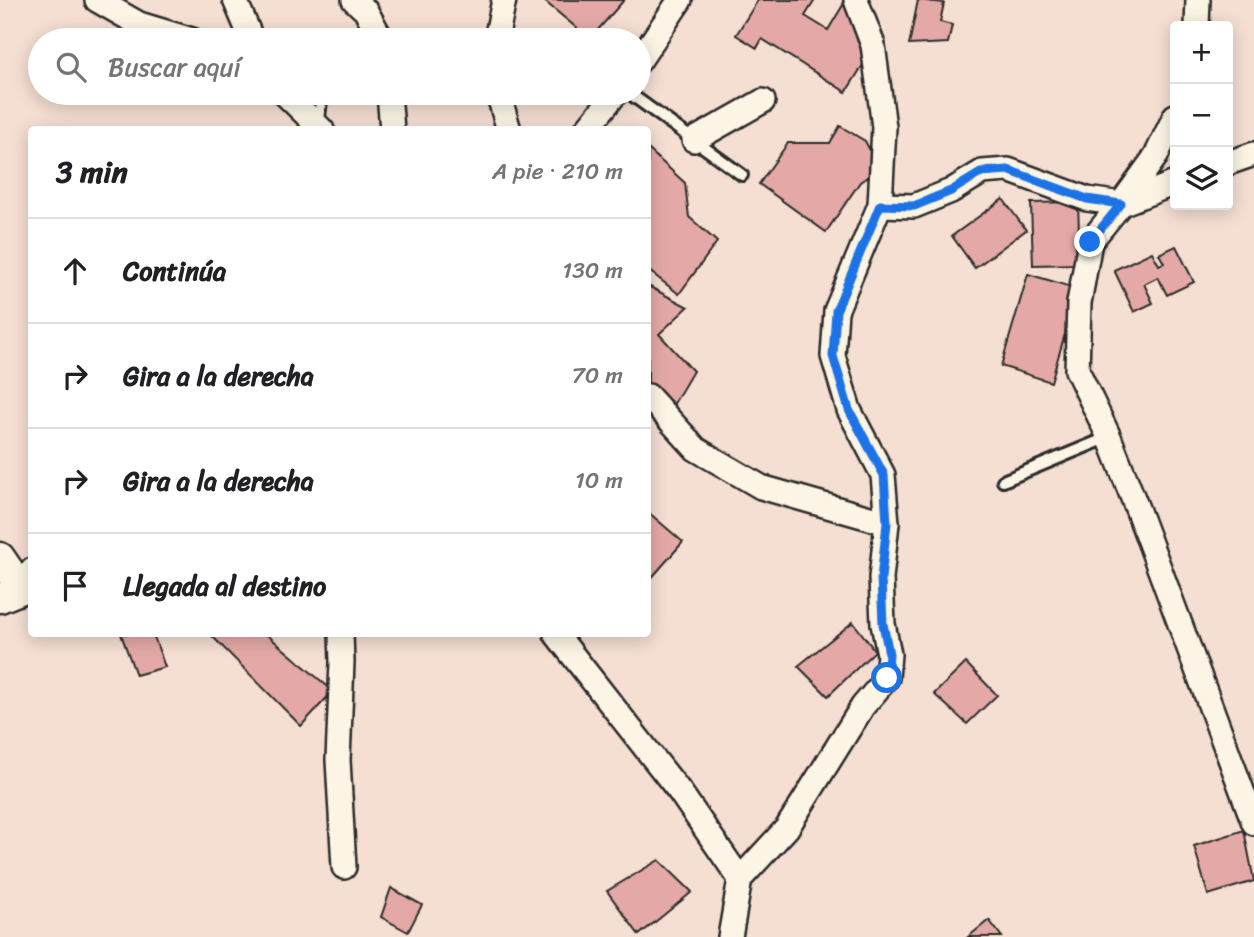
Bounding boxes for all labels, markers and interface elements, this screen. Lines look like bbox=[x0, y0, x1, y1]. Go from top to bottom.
map controls bbox=[1170, 21, 1233, 210]
button: + bbox=[1170, 21, 1233, 84]
search box bbox=[28, 28, 651, 105]
text: Buscar aquí bbox=[108, 44, 241, 90]
icon: search bbox=[52, 48, 90, 86]
button: − bbox=[1170, 84, 1233, 147]
text: 3 min bbox=[56, 145, 128, 199]
button: layers bbox=[1170, 147, 1233, 210]
text: A pie · 210 m bbox=[492, 151, 623, 192]
route end bbox=[1074, 226, 1105, 257]
text: Continúa bbox=[123, 248, 226, 294]
text: 130 m bbox=[562, 250, 623, 291]
icon: ahead bbox=[56, 252, 94, 290]
text: Gira a la derecha bbox=[123, 353, 314, 399]
text: 70 m bbox=[572, 355, 623, 396]
icon: right bbox=[56, 357, 94, 395]
text: Gira a la derecha bbox=[123, 458, 314, 504]
text: 10 m bbox=[575, 460, 623, 501]
icon: right bbox=[56, 462, 94, 500]
text: Llegada al destino bbox=[123, 563, 326, 609]
icon: arrive bbox=[56, 567, 94, 605]
route start bbox=[871, 662, 902, 693]

